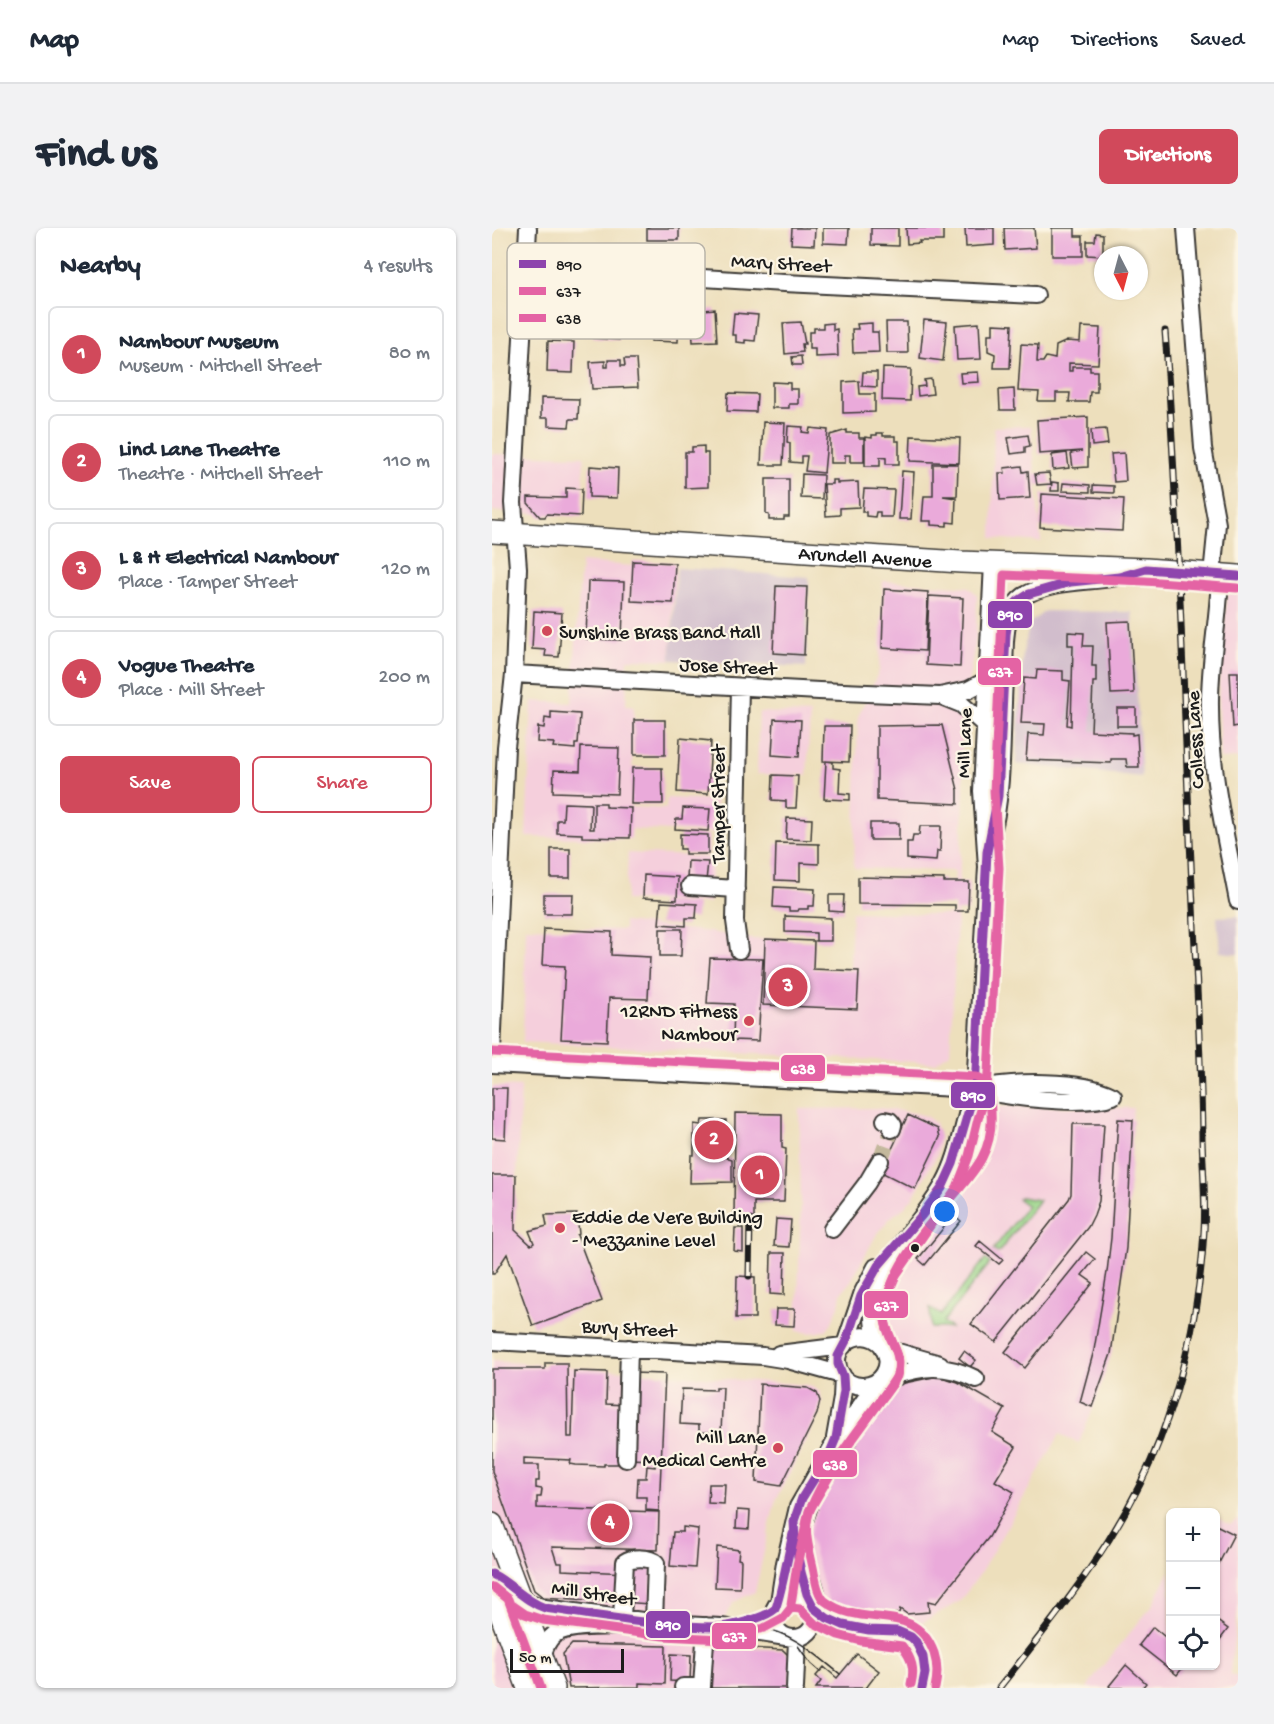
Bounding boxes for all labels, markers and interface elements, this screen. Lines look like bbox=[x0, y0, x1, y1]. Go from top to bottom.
text: Map bbox=[30, 25, 79, 58]
text: Map bbox=[1002, 29, 1039, 54]
text: Directions bbox=[1072, 29, 1157, 54]
text: Saved bbox=[1190, 29, 1244, 54]
button: Directions bbox=[1099, 129, 1238, 184]
text: Find us bbox=[36, 132, 156, 181]
legend bbox=[507, 243, 705, 339]
north arrow bbox=[1094, 246, 1148, 300]
street label: Mary Street bbox=[730, 251, 833, 280]
text: Nearby bbox=[60, 252, 141, 283]
text: 4 results bbox=[364, 256, 432, 279]
text: 890 bbox=[556, 258, 582, 277]
text: 637 bbox=[556, 285, 581, 304]
text: 638 bbox=[556, 312, 581, 331]
text: Nambour Museum bbox=[119, 330, 279, 356]
text: 1 bbox=[77, 343, 86, 366]
text: 80 m bbox=[389, 343, 430, 366]
text: Museum · Mitchell Street bbox=[119, 356, 320, 379]
text: Lind Lane Theatre bbox=[119, 438, 280, 464]
text: 2 bbox=[77, 451, 86, 474]
text: 110 m bbox=[384, 451, 430, 474]
text: Theatre · Mitchell Street bbox=[119, 464, 321, 487]
street label: Arundell Avenue bbox=[798, 544, 933, 575]
text: L & H Electrical Nambour bbox=[119, 546, 337, 572]
text: 3 bbox=[76, 559, 87, 582]
text: 120 m bbox=[382, 559, 430, 582]
text: Place · Tamper Street bbox=[119, 572, 297, 595]
line badge: 890 bbox=[987, 600, 1033, 629]
text: 890 bbox=[997, 608, 1023, 627]
place label: Sunshine Brass Band Hall bbox=[559, 623, 761, 646]
marker: Sunshine Brass Band Hall bbox=[540, 624, 554, 638]
text: Vogue Theatre bbox=[119, 654, 254, 680]
street label: Jose Street bbox=[679, 654, 779, 683]
line badge: 637 bbox=[977, 657, 1022, 686]
text: 637 bbox=[988, 665, 1013, 684]
text: 4 bbox=[77, 667, 86, 690]
text: 200 m bbox=[379, 667, 430, 690]
text: Place · Mill Street bbox=[119, 680, 264, 703]
street label: Colless Lane bbox=[1183, 690, 1212, 789]
street label: Mill Lane bbox=[954, 707, 979, 779]
street label: Tamper Street bbox=[709, 743, 732, 864]
button: Save bbox=[60, 756, 240, 813]
button: Share bbox=[252, 756, 432, 813]
pin: 3 bbox=[768, 964, 808, 1010]
place label: 12RND Fitness Nambour bbox=[620, 1002, 739, 1048]
marker: 12RND Fitness Nambour bbox=[742, 1014, 756, 1028]
line badge: 638 bbox=[780, 1054, 826, 1082]
text: 638 bbox=[790, 1062, 816, 1081]
line badge: 890 bbox=[950, 1081, 996, 1109]
text: 890 bbox=[960, 1089, 986, 1108]
pin: 2 bbox=[694, 1118, 734, 1162]
pin: 1 bbox=[740, 1152, 780, 1198]
your location bbox=[930, 1197, 959, 1226]
place label: Eddie de Vere Building - Mezzanine Level bbox=[572, 1208, 763, 1254]
marker: Eddie de Vere Building - Mezzanine Level bbox=[553, 1221, 567, 1235]
unlabelled marker bbox=[909, 1242, 921, 1254]
line badge: 637 bbox=[863, 1290, 909, 1319]
text: 637 bbox=[874, 1299, 899, 1318]
street label: Bury Street bbox=[580, 1316, 678, 1345]
place label: Mill Lane Medical Centre bbox=[642, 1428, 767, 1474]
marker: Mill Lane Medical Centre bbox=[771, 1441, 785, 1455]
line badge: 638 bbox=[812, 1449, 858, 1478]
text: 638 bbox=[822, 1458, 848, 1477]
pin: 4 bbox=[590, 1500, 630, 1546]
map controls bbox=[1166, 1508, 1220, 1670]
button: + bbox=[1166, 1508, 1220, 1562]
button: − bbox=[1166, 1562, 1220, 1616]
street label: Mill Street bbox=[550, 1578, 639, 1613]
line badge: 890 bbox=[645, 1610, 691, 1639]
button: locate bbox=[1166, 1616, 1220, 1670]
text: 890 bbox=[655, 1618, 681, 1637]
line badge: 637 bbox=[711, 1622, 757, 1650]
text: 637 bbox=[722, 1630, 747, 1649]
scale bar bbox=[510, 1646, 624, 1674]
text: 50 m bbox=[519, 1650, 552, 1669]

